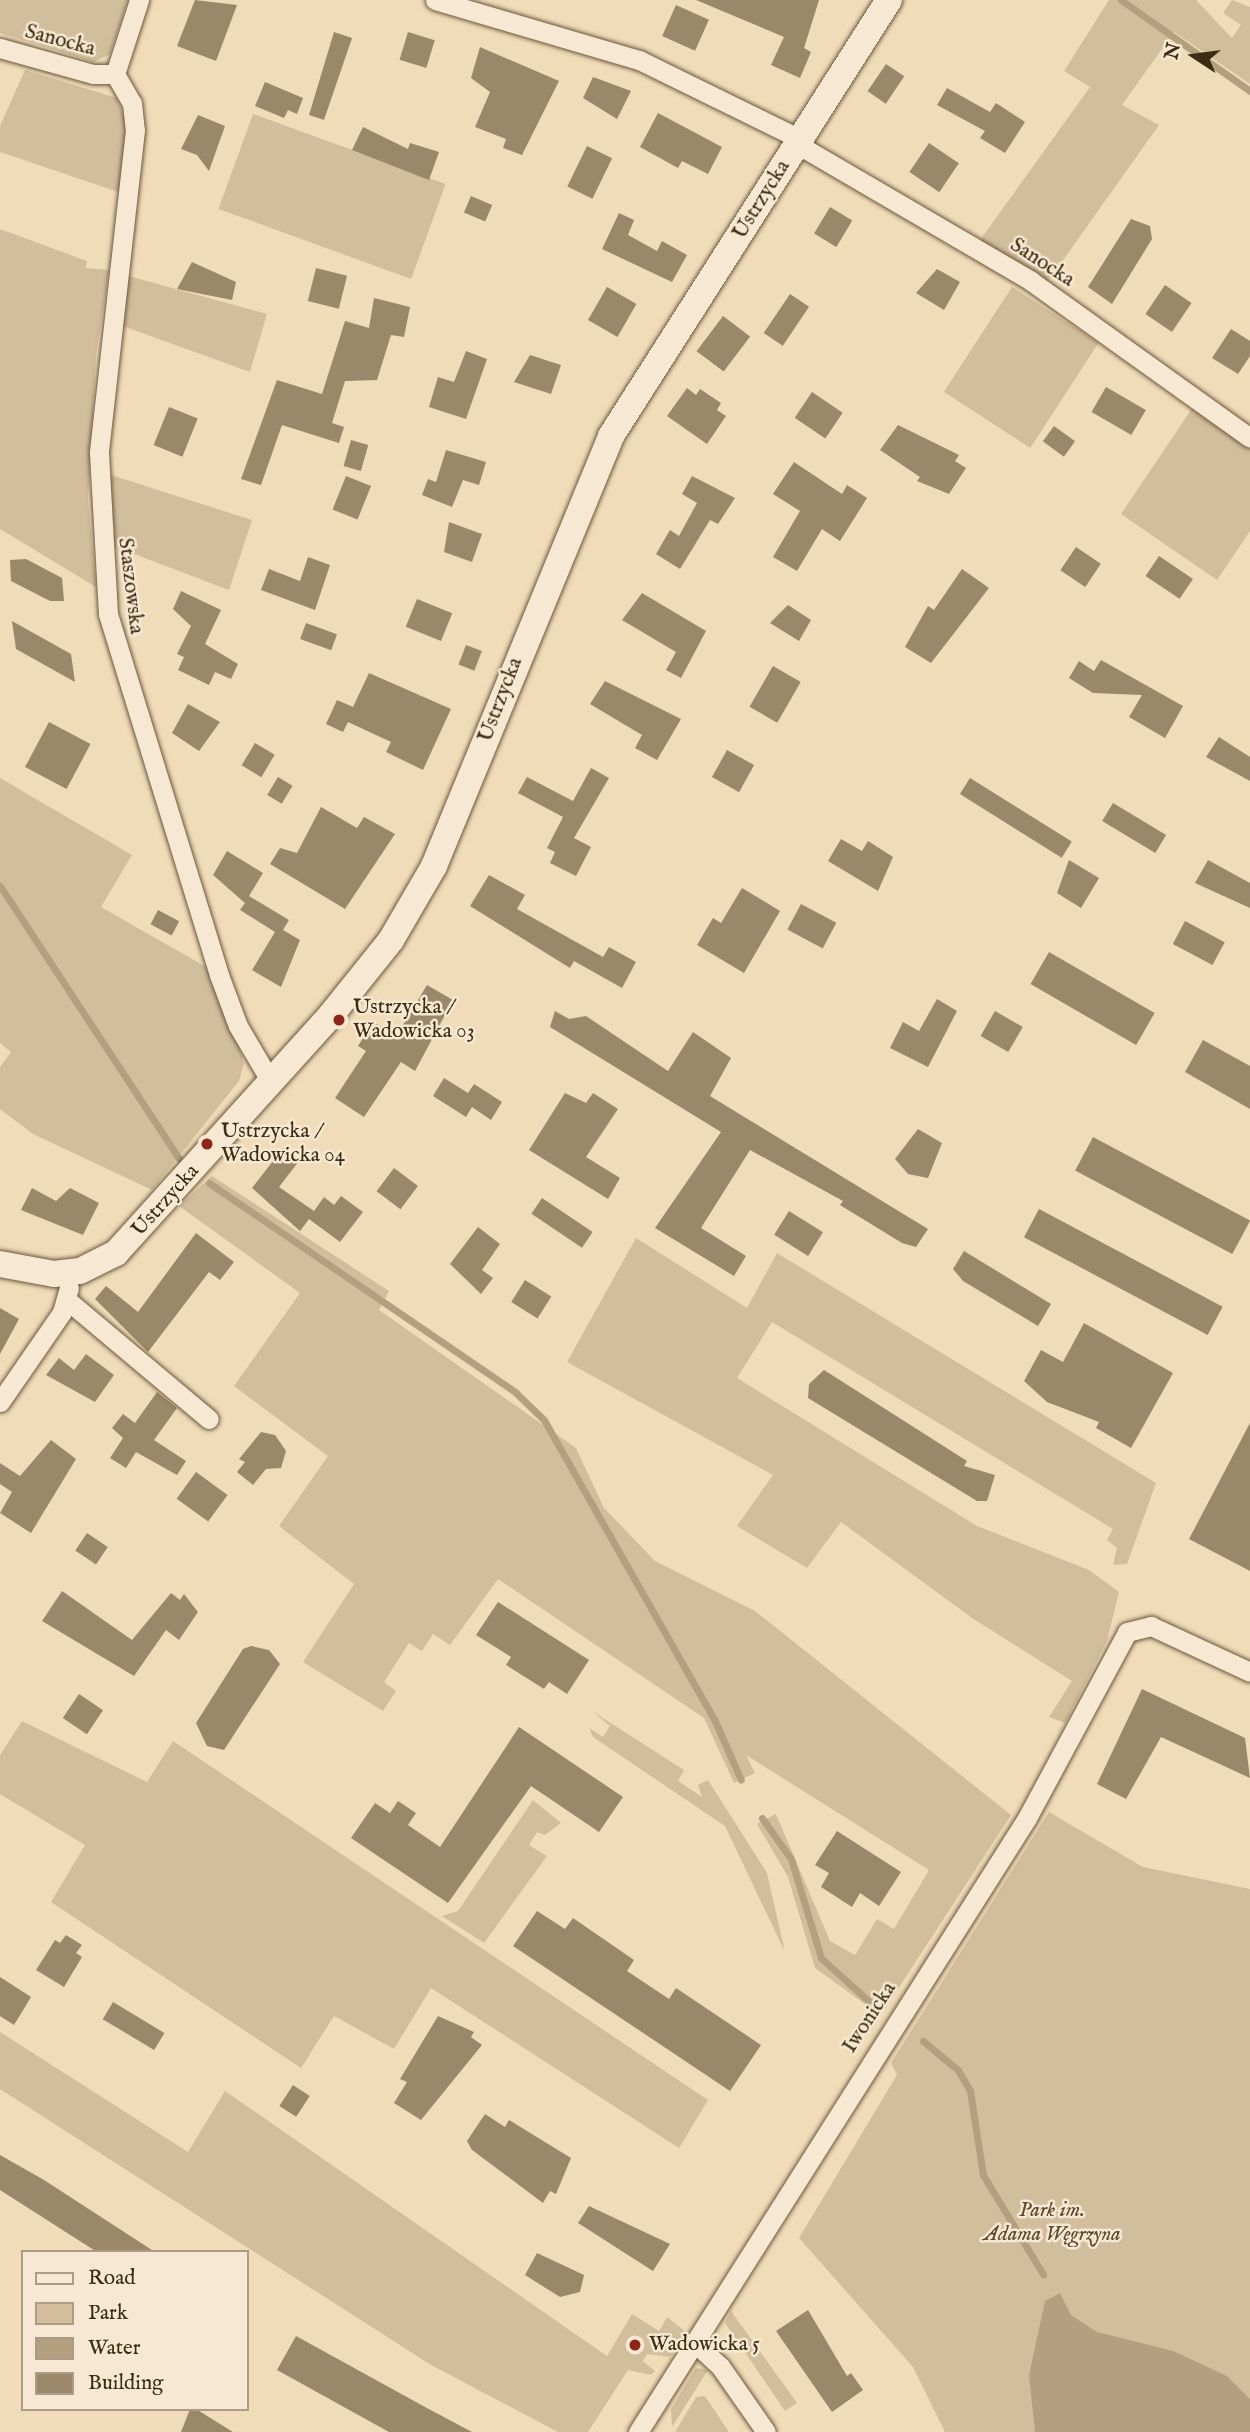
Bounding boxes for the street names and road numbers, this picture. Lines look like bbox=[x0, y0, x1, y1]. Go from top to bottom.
street label: Sanocka bbox=[22, 20, 98, 62]
street label: Ustrzycka bbox=[728, 156, 796, 244]
street label: Sanocka bbox=[1005, 233, 1079, 293]
street label: Staszowska bbox=[112, 536, 148, 636]
street label: Ustrzycka bbox=[473, 654, 529, 746]
street label: Ustrzycka bbox=[127, 1160, 205, 1242]
street label: Iwonicka bbox=[838, 1978, 902, 2058]

